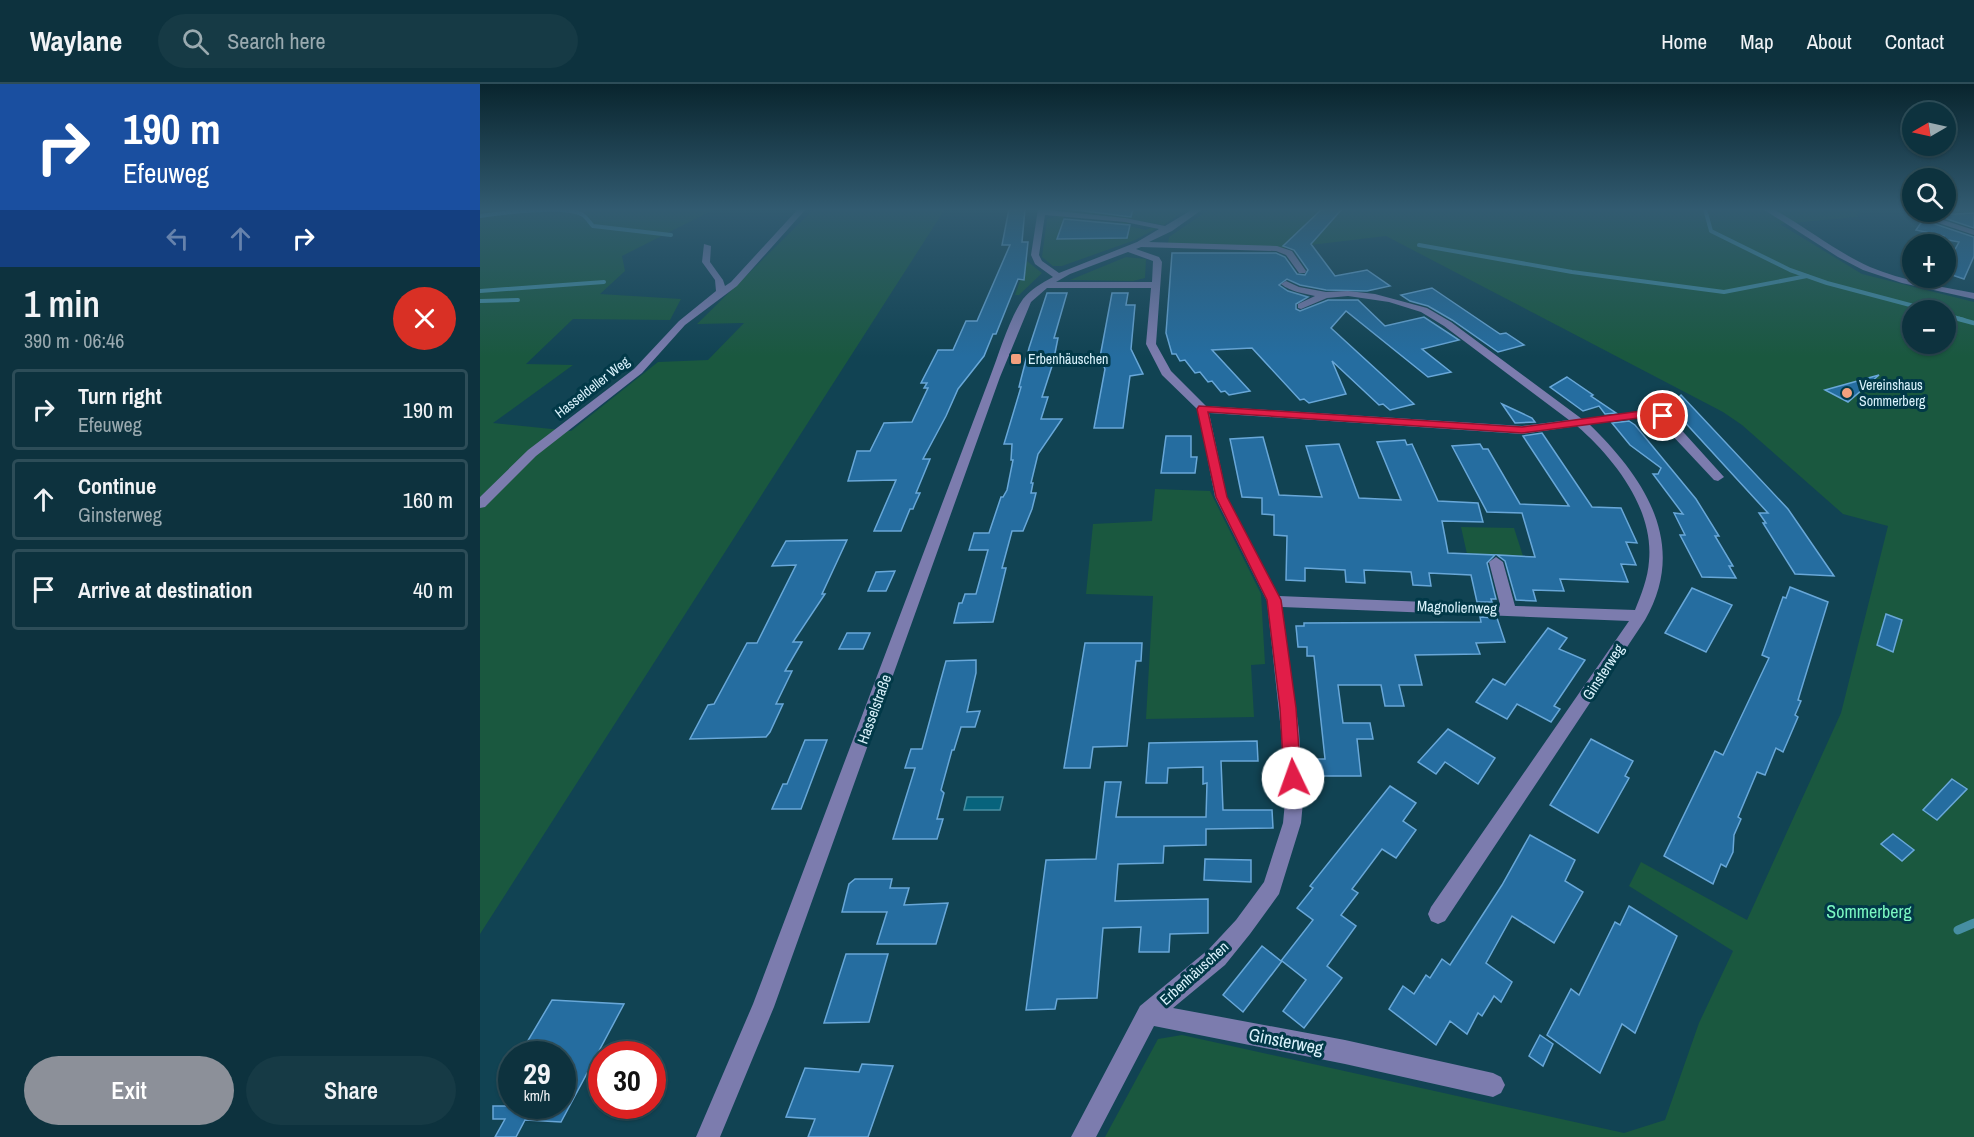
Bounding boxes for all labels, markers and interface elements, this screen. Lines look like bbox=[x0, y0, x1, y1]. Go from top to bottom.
search box bbox=[158, 14, 578, 68]
text: Waylane bbox=[30, 22, 122, 60]
icon: search bbox=[179, 25, 212, 58]
text: Search here bbox=[227, 26, 326, 56]
text: Home bbox=[1661, 27, 1707, 56]
text: Map bbox=[1740, 27, 1774, 56]
text: About bbox=[1807, 27, 1852, 56]
text: Contact bbox=[1885, 27, 1944, 56]
text: 190 m bbox=[123, 101, 221, 157]
north arrow bbox=[1902, 102, 1956, 156]
map controls bbox=[1902, 102, 1956, 354]
icon: right bbox=[24, 108, 102, 186]
text: Efeuweg bbox=[123, 155, 209, 191]
button: search bbox=[1902, 168, 1956, 222]
icon: left bbox=[161, 222, 194, 255]
icon: ahead bbox=[224, 222, 257, 255]
icon: right bbox=[287, 222, 320, 255]
button: + bbox=[1902, 234, 1956, 288]
text: 1 min bbox=[24, 280, 100, 328]
button: close bbox=[393, 287, 456, 350]
button: − bbox=[1902, 300, 1956, 354]
text: 390 m · 06:46 bbox=[24, 327, 124, 354]
place label: Erbenhäuschen bbox=[1028, 350, 1108, 368]
street label: Hasseldeller Weg bbox=[551, 352, 633, 422]
marker: Erbenhäuschen bbox=[1009, 352, 1023, 366]
place label: Vereinshaus Sommerberg bbox=[1859, 376, 1926, 410]
text: Turn right bbox=[78, 381, 162, 411]
marker: Vereinshaus Sommerberg bbox=[1840, 386, 1854, 400]
pin bbox=[1637, 390, 1688, 441]
icon: right bbox=[27, 393, 60, 426]
text: 190 m bbox=[403, 395, 453, 425]
icon: arrive bbox=[1646, 399, 1679, 432]
text: Efeuweg bbox=[78, 411, 142, 438]
text: Continue bbox=[78, 471, 156, 501]
icon: ahead bbox=[27, 483, 60, 516]
text: 160 m bbox=[403, 485, 453, 515]
text: Ginsterweg bbox=[78, 501, 162, 528]
icon: arrive bbox=[27, 573, 60, 606]
text: Arrive at destination bbox=[78, 575, 252, 605]
text: 40 m bbox=[413, 575, 453, 605]
street label: Magnolienweg bbox=[1417, 595, 1497, 619]
street label: Ginsterweg bbox=[1577, 640, 1629, 704]
street label: Hasselstraße bbox=[852, 671, 896, 747]
position arrow bbox=[1261, 746, 1325, 810]
park label: Sommerberg bbox=[1826, 899, 1912, 924]
street label: Erbenhäuschen bbox=[1155, 936, 1233, 1010]
street label: Ginsterweg bbox=[1247, 1022, 1326, 1061]
speed limit sign: 30 bbox=[588, 1041, 666, 1119]
text: 29 bbox=[523, 1053, 551, 1093]
button: Exit bbox=[24, 1056, 234, 1125]
button: Share bbox=[246, 1056, 456, 1125]
text: km/h bbox=[524, 1085, 550, 1106]

